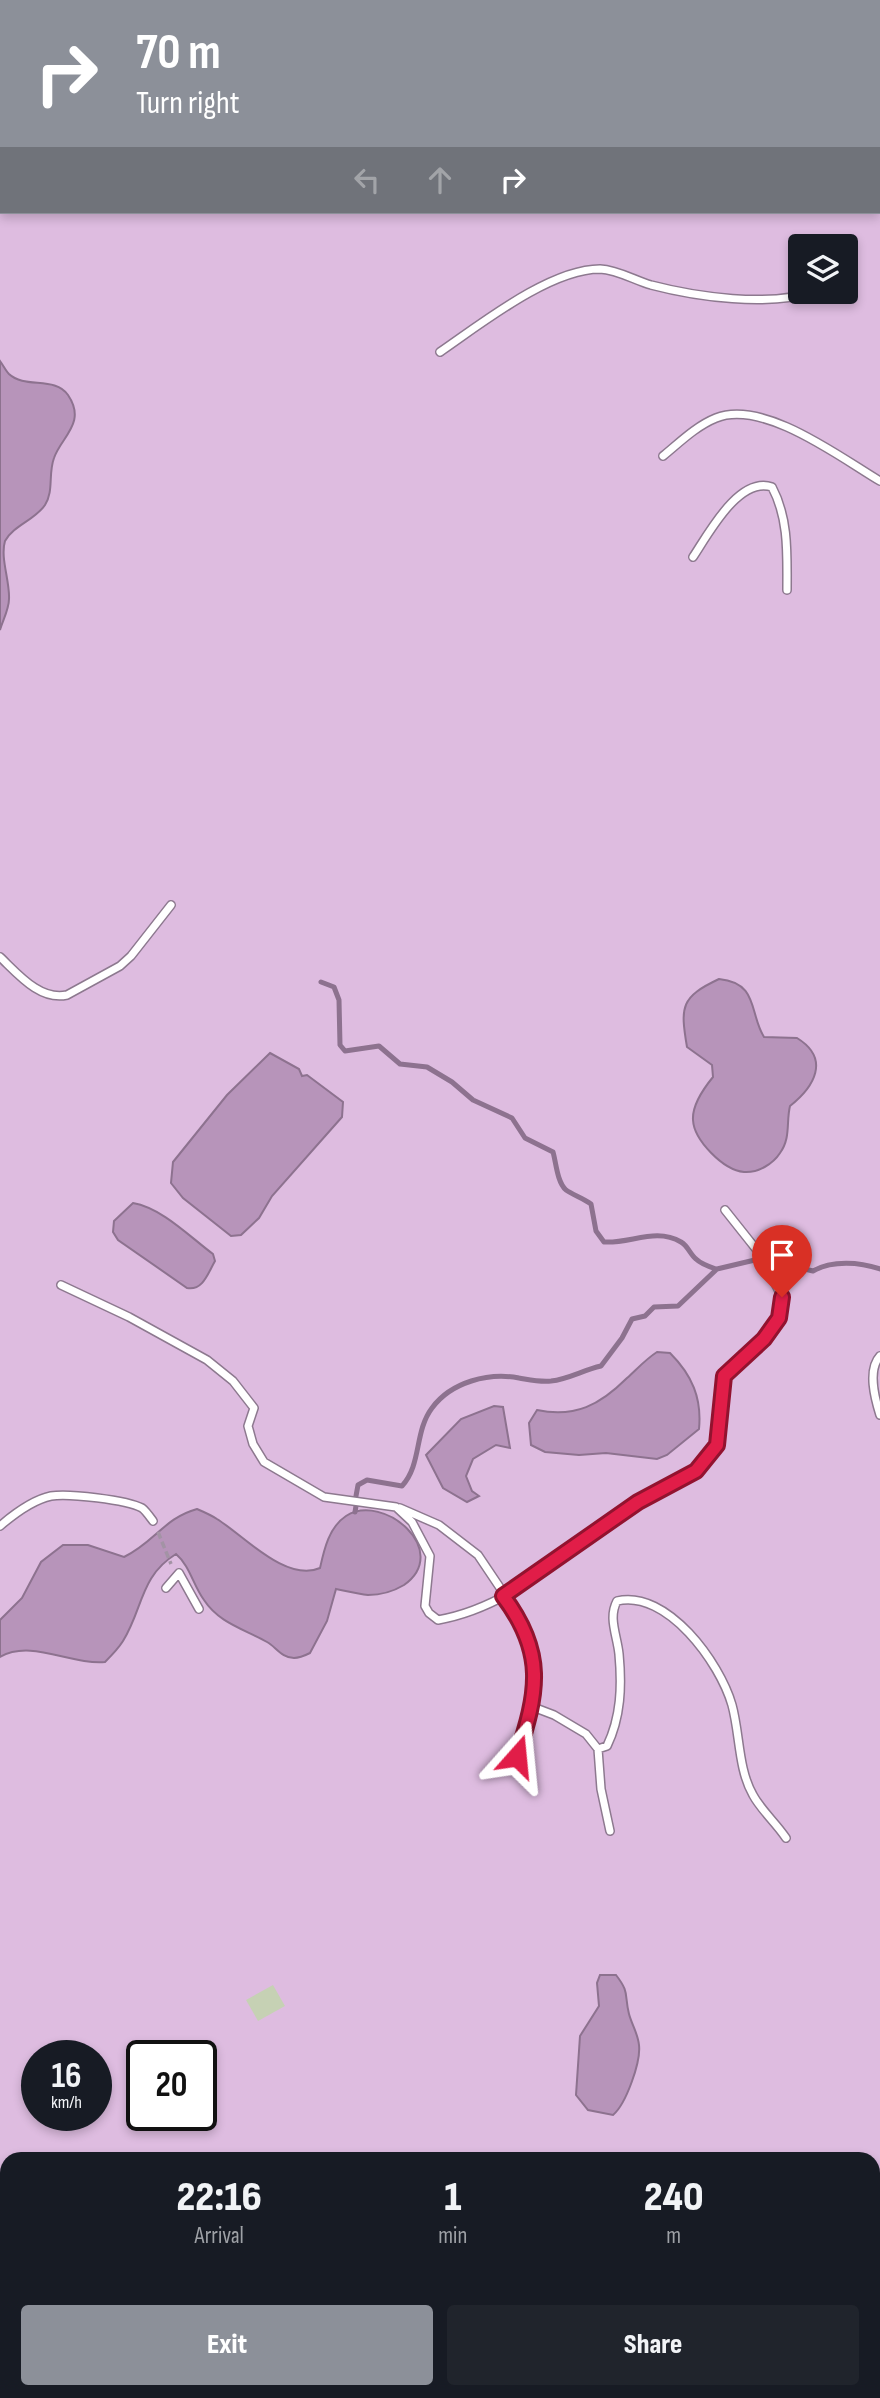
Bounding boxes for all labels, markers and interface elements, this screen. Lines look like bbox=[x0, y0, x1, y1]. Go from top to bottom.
text: 70 m bbox=[136, 24, 221, 83]
icon: right bbox=[21, 28, 112, 119]
text: Turn right bbox=[136, 84, 240, 123]
icon: left bbox=[348, 161, 386, 199]
icon: ahead bbox=[421, 161, 459, 199]
icon: right bbox=[494, 161, 532, 199]
map controls bbox=[788, 234, 858, 304]
button: layers bbox=[788, 234, 858, 304]
pin bbox=[752, 1225, 812, 1297]
icon: arrive bbox=[763, 1236, 801, 1274]
position arrow bbox=[480, 1719, 554, 1793]
speed limit sign: 20 bbox=[126, 2040, 217, 2131]
text: 16 bbox=[51, 2055, 82, 2098]
text: km/h bbox=[51, 2092, 82, 2113]
text: 22:16 bbox=[176, 2172, 262, 2223]
text: 1 bbox=[444, 2172, 461, 2223]
text: 240 bbox=[644, 2172, 704, 2223]
text: Arrival bbox=[194, 2222, 244, 2250]
text: min bbox=[438, 2222, 467, 2250]
text: m bbox=[666, 2222, 681, 2250]
button: Exit bbox=[21, 2305, 433, 2385]
button: Share bbox=[447, 2305, 859, 2385]

